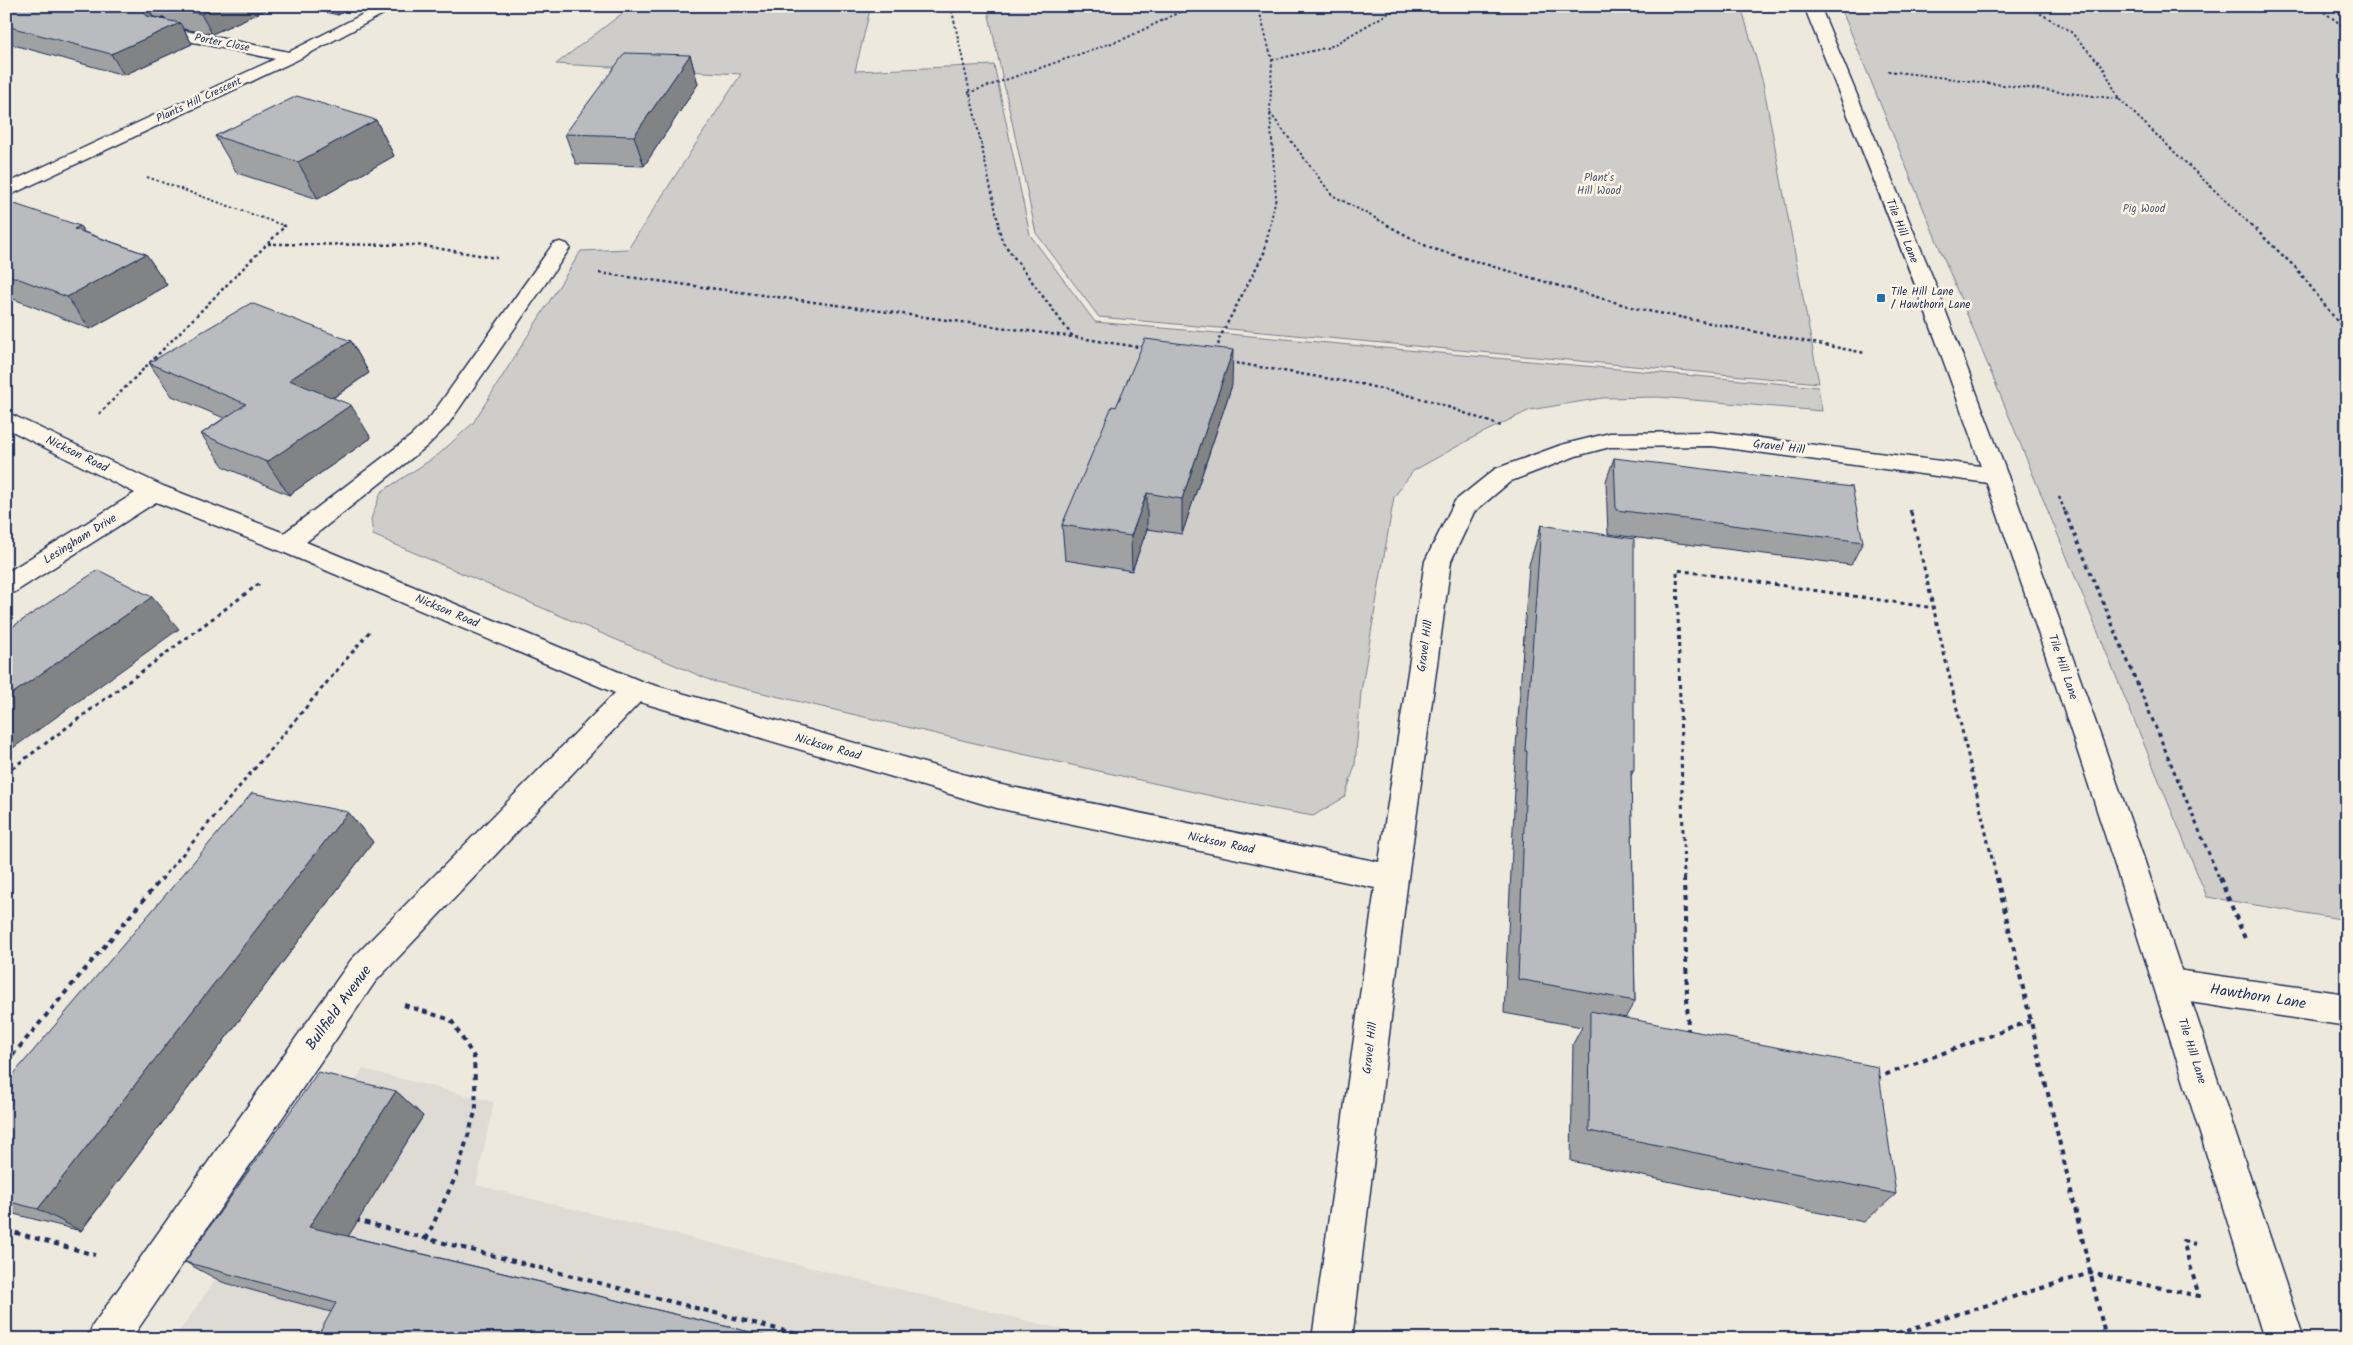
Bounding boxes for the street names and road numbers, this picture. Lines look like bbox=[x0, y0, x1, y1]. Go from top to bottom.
street label: Porter Close bbox=[193, 29, 251, 57]
street label: Plants Hill Crescent bbox=[153, 72, 245, 128]
street label: Tile Hill Lane bbox=[1880, 196, 1924, 267]
street label: Nickson Road bbox=[42, 431, 113, 478]
street label: Gravel Hill bbox=[1752, 434, 1806, 460]
street label: Lesingham Drive bbox=[40, 509, 121, 569]
street label: Nickson Road bbox=[412, 589, 483, 633]
street label: Gravel Hill bbox=[1412, 619, 1438, 673]
street label: Tile Hill Lane bbox=[2043, 632, 2083, 703]
street label: Nickson Road bbox=[793, 729, 864, 766]
street label: Nickson Road bbox=[1186, 827, 1257, 860]
street label: Bullfield Avenue bbox=[300, 960, 378, 1056]
street label: Hawthorn Lane bbox=[2208, 978, 2308, 1016]
street label: Tile Hill Lane bbox=[2172, 1016, 2212, 1087]
street label: Gravel Hill bbox=[1357, 1021, 1383, 1075]

